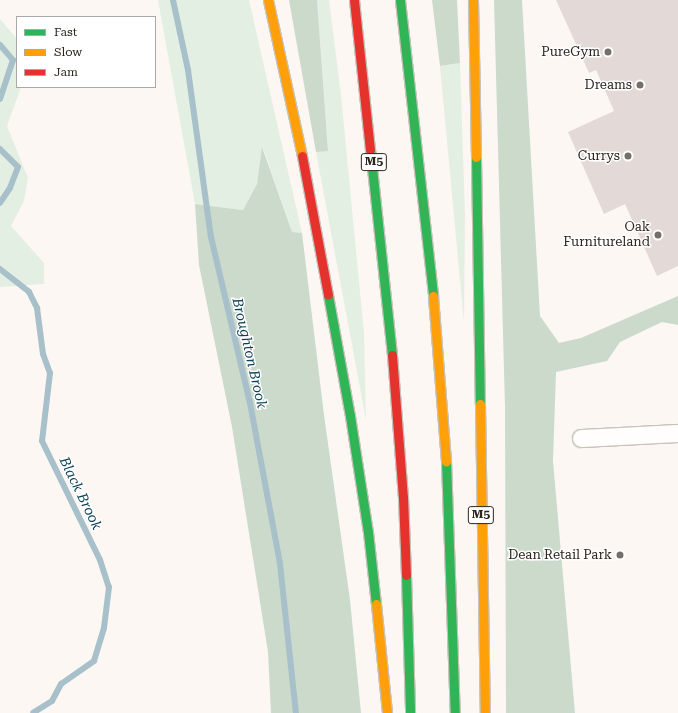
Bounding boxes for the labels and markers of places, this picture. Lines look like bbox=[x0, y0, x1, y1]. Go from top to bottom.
place label: PureGym bbox=[541, 44, 600, 60]
marker: PureGym bbox=[603, 47, 613, 57]
place label: Dreams bbox=[585, 77, 632, 93]
marker: Dreams bbox=[635, 80, 645, 90]
place label: Currys bbox=[578, 148, 620, 164]
marker: Currys bbox=[623, 151, 633, 161]
place label: Oak Furnitureland bbox=[563, 220, 650, 251]
marker: Oak Furnitureland bbox=[653, 230, 663, 240]
place label: Dean Retail Park bbox=[508, 547, 612, 563]
marker: Dean Retail Park bbox=[615, 550, 625, 560]

